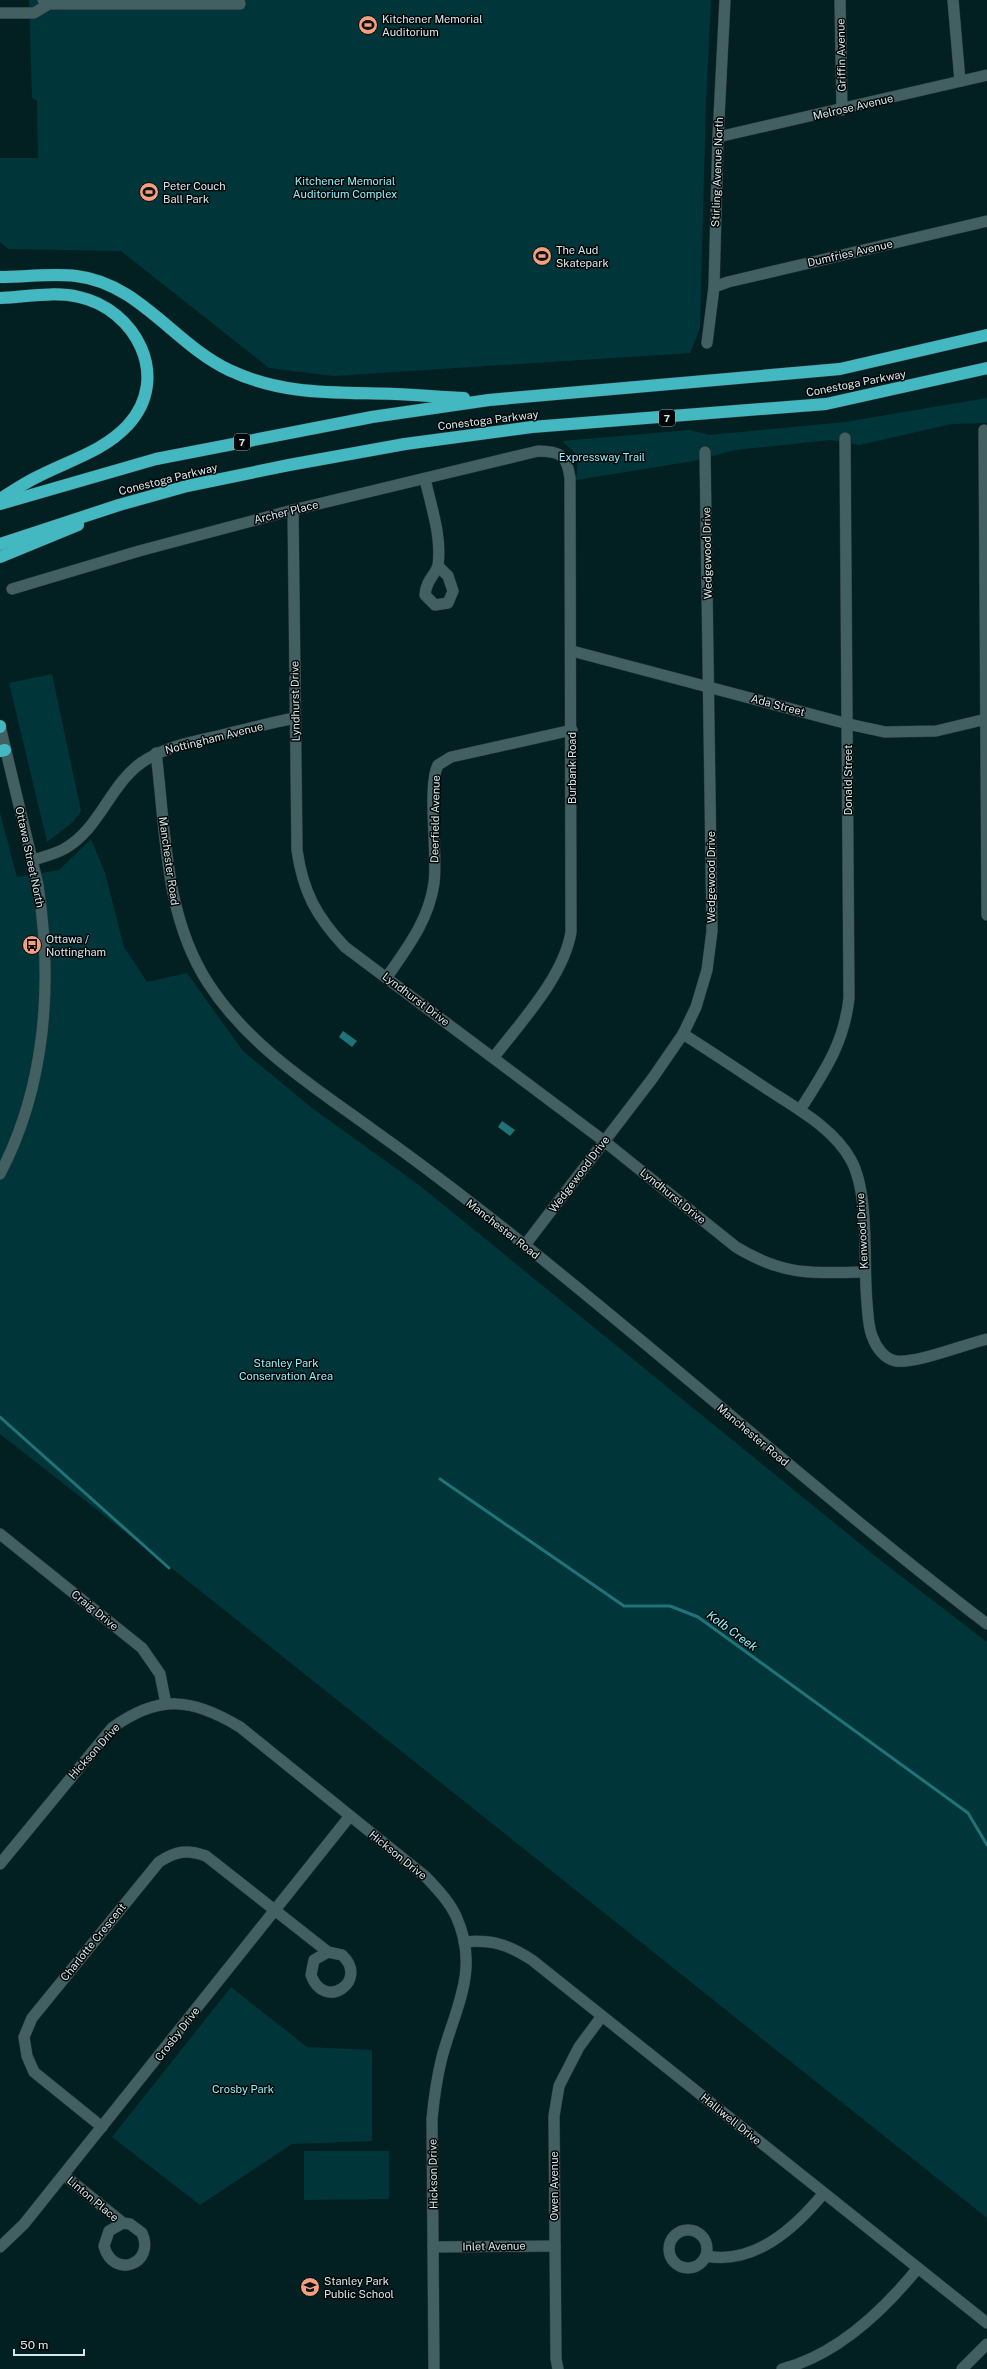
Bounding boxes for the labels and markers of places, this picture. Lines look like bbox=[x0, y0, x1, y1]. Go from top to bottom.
place label: Kitchener Memorial Auditorium bbox=[382, 13, 482, 38]
sports icon: Kitchener Memorial Auditorium bbox=[357, 14, 379, 36]
place label: Peter Couch Ball Park bbox=[163, 180, 226, 205]
sports icon: Peter Couch Ball Park bbox=[138, 181, 160, 203]
place label: The Aud Skatepark bbox=[556, 244, 609, 269]
sports icon: The Aud Skatepark bbox=[531, 245, 553, 267]
place label: Ottawa / Nottingham bbox=[46, 933, 106, 958]
bus stop icon: Ottawa / Nottingham bbox=[21, 934, 43, 956]
place label: Stanley Park Public School bbox=[324, 2275, 394, 2300]
school or university icon: Stanley Park Public School bbox=[299, 2276, 321, 2298]

